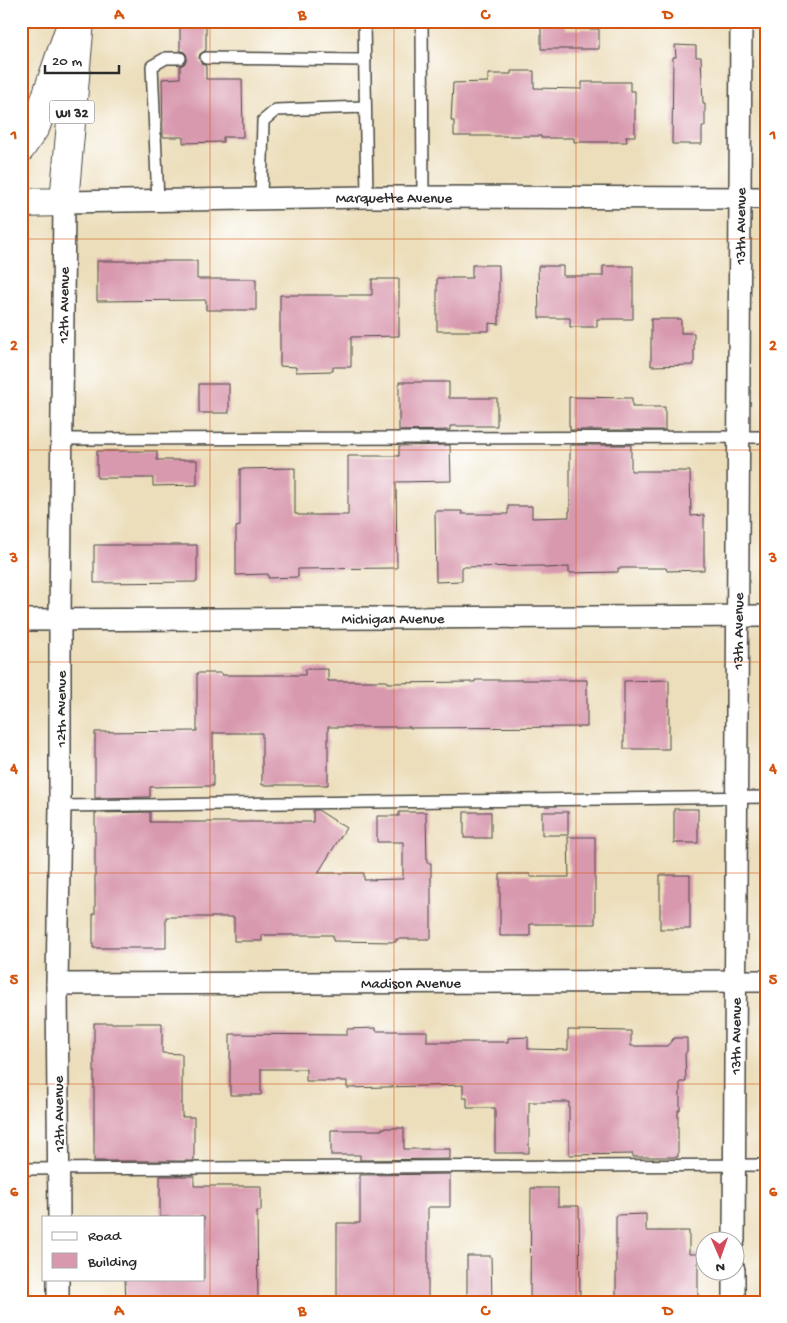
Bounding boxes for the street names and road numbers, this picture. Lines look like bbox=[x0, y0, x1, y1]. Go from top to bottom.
road number: WI 32 bbox=[50, 100, 94, 124]
street label: 13th Avenue bbox=[733, 187, 751, 265]
street label: Marquette Avenue bbox=[336, 190, 452, 209]
street label: 12th Avenue bbox=[56, 267, 74, 344]
street label: 13th Avenue bbox=[730, 592, 749, 670]
street label: Michigan Avenue bbox=[342, 611, 445, 629]
street label: 12th Avenue bbox=[53, 671, 71, 748]
street label: Madison Avenue bbox=[361, 975, 461, 994]
street label: 13th Avenue bbox=[728, 997, 746, 1075]
street label: 12th Avenue bbox=[50, 1075, 70, 1153]

